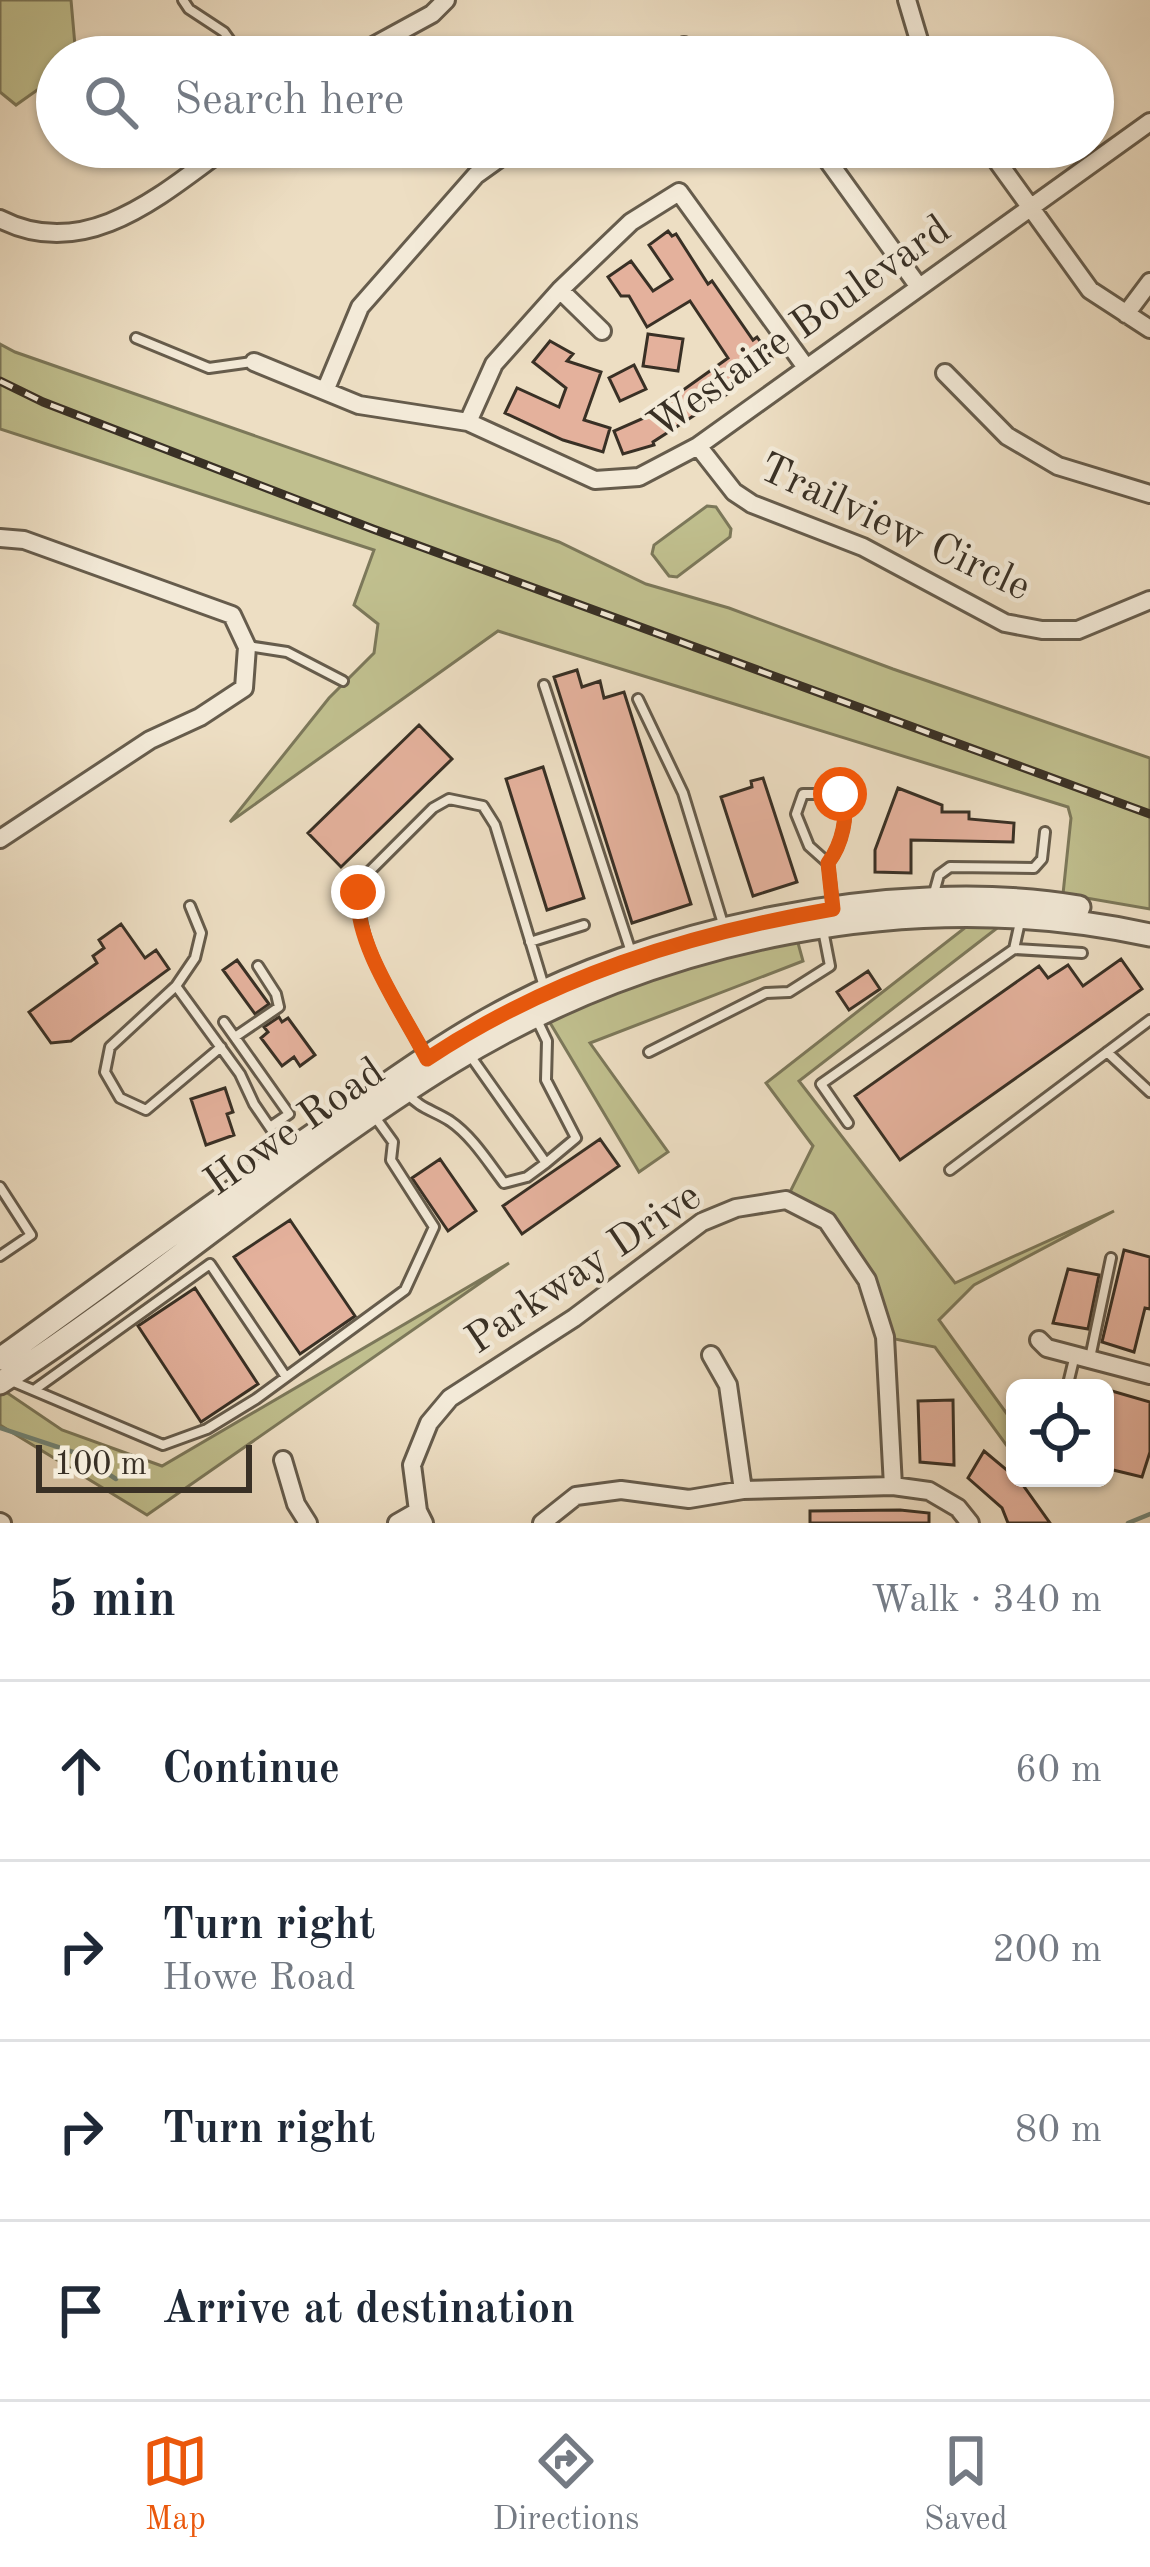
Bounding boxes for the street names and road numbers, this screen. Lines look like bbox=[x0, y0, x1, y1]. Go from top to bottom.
street label: Westaire Boulevard bbox=[642, 209, 959, 448]
street label: Trailview Circle bbox=[752, 448, 1036, 610]
street label: Howe Road bbox=[198, 1051, 393, 1205]
street label: Parkway Drive bbox=[459, 1176, 709, 1363]

